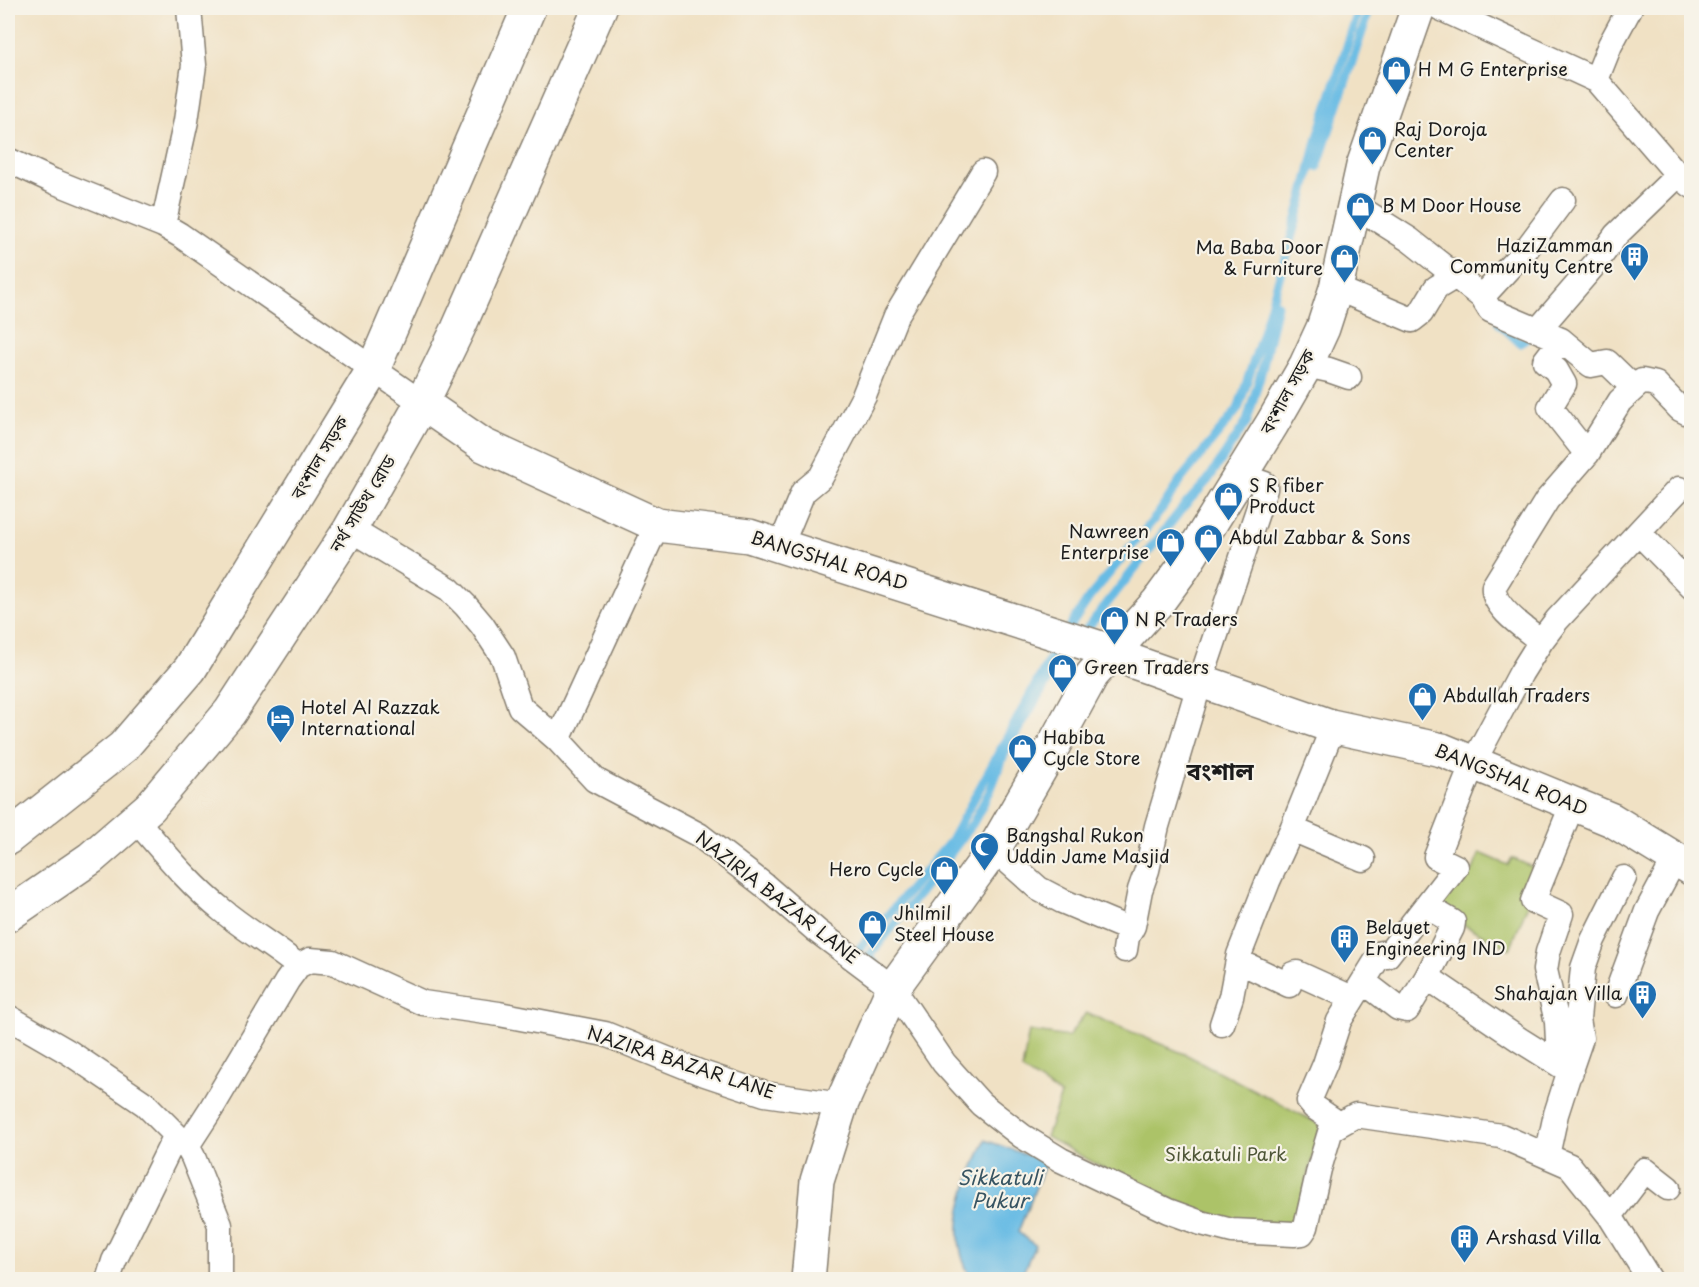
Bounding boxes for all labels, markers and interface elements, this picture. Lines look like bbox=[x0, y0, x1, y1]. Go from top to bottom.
shop icon: H M G Enterprise bbox=[1381, 54, 1413, 96]
place label: H M G Enterprise bbox=[1418, 55, 1568, 82]
place label: Raj Doroja Center bbox=[1394, 115, 1488, 163]
shop icon: Raj Doroja Center bbox=[1357, 124, 1389, 166]
shop icon: B M Door House bbox=[1345, 190, 1377, 232]
place label: B M Door House bbox=[1382, 191, 1522, 218]
place label: HaziZamman Community Centre bbox=[1450, 231, 1613, 279]
place label: Ma Baba Door & Furniture bbox=[1196, 233, 1324, 281]
building icon: HaziZamman Community Centre bbox=[1618, 240, 1650, 282]
shop icon: Ma Baba Door & Furniture bbox=[1328, 242, 1360, 284]
street label: বংশাল সড়ক bbox=[1252, 344, 1321, 439]
street label: বংশাল সড়ক bbox=[283, 410, 355, 505]
street label: নর্থ সাউথ রোড bbox=[321, 449, 402, 558]
place label: S R fiber Product bbox=[1249, 471, 1324, 519]
shop icon: S R fiber Product bbox=[1212, 480, 1244, 522]
place label: Nawreen Enterprise bbox=[1060, 517, 1149, 565]
shop icon: Abdul Zabbar & Sons bbox=[1192, 522, 1224, 564]
street label: BANGSHAL ROAD bbox=[747, 523, 911, 596]
place label: Abdul Zabbar & Sons bbox=[1229, 523, 1410, 550]
shop icon: Nawreen Enterprise bbox=[1154, 526, 1186, 568]
shop icon: N R Traders bbox=[1098, 604, 1130, 646]
place label: N R Traders bbox=[1135, 605, 1238, 632]
shop icon: Green Traders bbox=[1047, 652, 1079, 694]
place label: Green Traders bbox=[1084, 653, 1209, 680]
shop icon: Abdullah Traders bbox=[1406, 680, 1438, 722]
place label: Abdullah Traders bbox=[1443, 681, 1590, 708]
place label: Hotel Al Razzak International bbox=[301, 693, 440, 741]
hotel icon: Hotel Al Razzak International bbox=[264, 702, 296, 744]
place label: Habiba Cycle Store bbox=[1043, 723, 1140, 771]
shop icon: Habiba Cycle Store bbox=[1006, 732, 1038, 774]
street label: BANGSHAL ROAD bbox=[1431, 736, 1592, 822]
district label: বংশাল bbox=[1185, 752, 1254, 788]
place label: Bangshal Rukon Uddin Jame Masjid bbox=[1006, 821, 1170, 869]
street label: NAZIRIA BAZAR LANE bbox=[690, 824, 866, 970]
mosque icon: Bangshal Rukon Uddin Jame Masjid bbox=[969, 830, 1001, 872]
shop icon: Hero Cycle bbox=[929, 854, 961, 896]
place label: Hero Cycle bbox=[829, 855, 924, 882]
place label: Jhilmil Steel House bbox=[894, 899, 995, 947]
shop icon: Jhilmil Steel House bbox=[857, 908, 889, 950]
place label: Belayet Engineering IND bbox=[1365, 913, 1506, 961]
building icon: Belayet Engineering IND bbox=[1328, 922, 1360, 964]
building icon: Shahajan Villa bbox=[1627, 978, 1659, 1020]
place label: Shahajan Villa bbox=[1494, 979, 1623, 1006]
street label: NAZIRA BAZAR LANE bbox=[584, 1018, 779, 1105]
park label: Sikkatuli Park bbox=[1165, 1140, 1287, 1167]
water label: Sikkatuli Pukur bbox=[958, 1162, 1046, 1215]
building icon: Arshasd Villa bbox=[1449, 1222, 1481, 1264]
place label: Arshasd Villa bbox=[1486, 1223, 1601, 1250]

